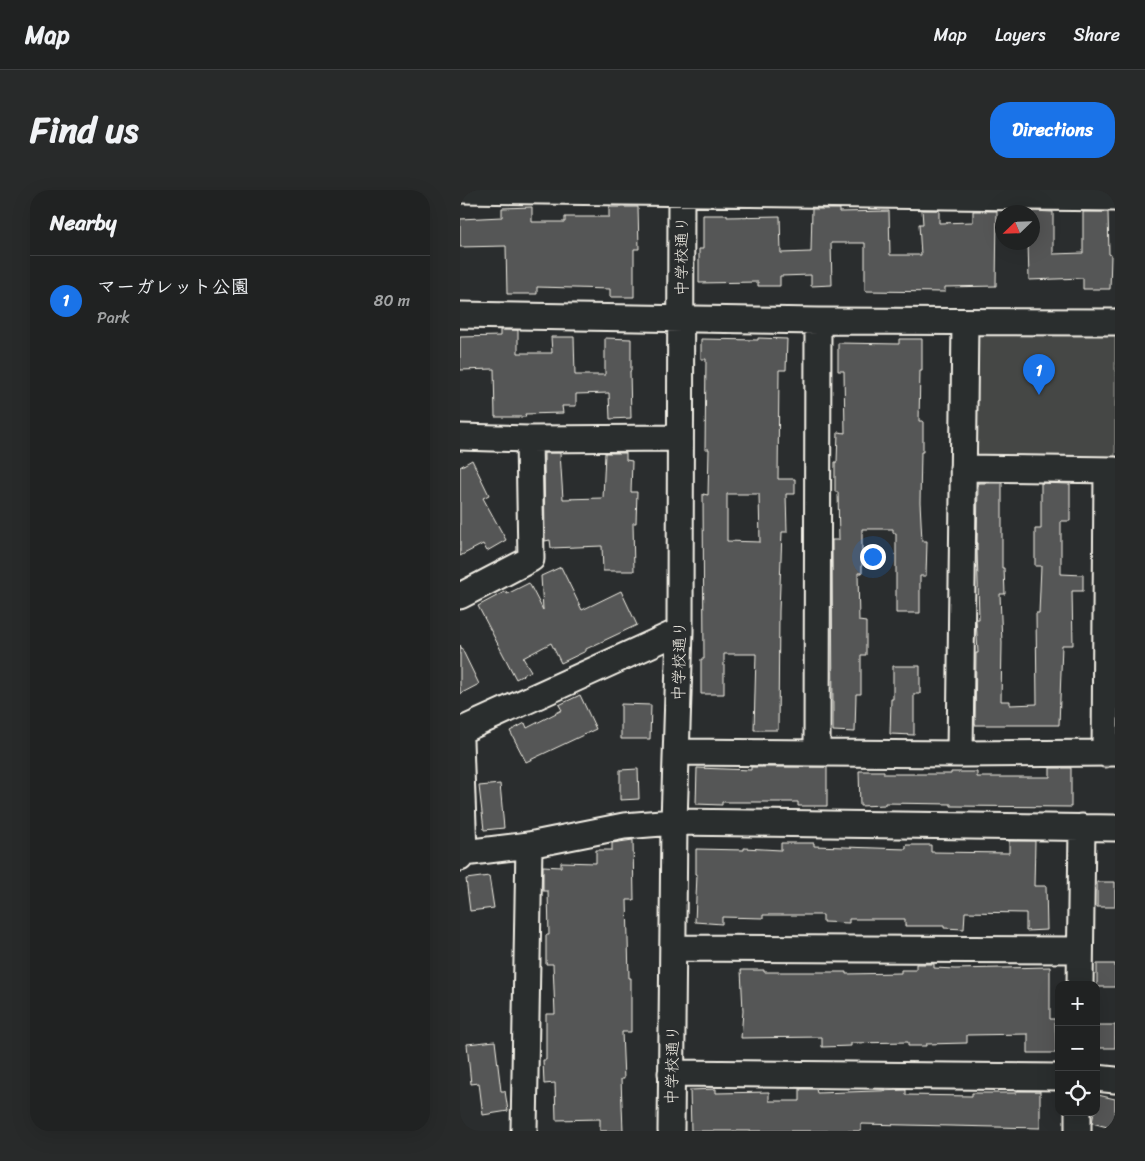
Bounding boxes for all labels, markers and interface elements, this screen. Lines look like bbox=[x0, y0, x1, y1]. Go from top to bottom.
text: Map bbox=[25, 14, 69, 56]
text: Map bbox=[934, 19, 967, 51]
text: Layers bbox=[995, 19, 1046, 51]
text: Share bbox=[1074, 19, 1120, 51]
text: Find us bbox=[30, 99, 138, 161]
button: Directions bbox=[990, 102, 1115, 158]
text: Nearby bbox=[50, 204, 116, 242]
north arrow bbox=[995, 205, 1040, 250]
street label: 中学校通り bbox=[667, 216, 696, 296]
text: マーガレット公園 bbox=[97, 270, 249, 303]
text: 1 bbox=[63, 286, 69, 315]
text: 80 m bbox=[374, 286, 410, 315]
text: Park bbox=[97, 303, 130, 332]
pin: 1 bbox=[1023, 354, 1055, 395]
your location bbox=[860, 544, 886, 570]
street label: 中学校通り bbox=[664, 621, 694, 701]
map controls bbox=[1055, 981, 1100, 1116]
button: + bbox=[1055, 981, 1100, 1026]
street label: 中学校通り bbox=[657, 1025, 687, 1105]
button: − bbox=[1055, 1026, 1100, 1071]
button: locate bbox=[1055, 1071, 1100, 1116]

